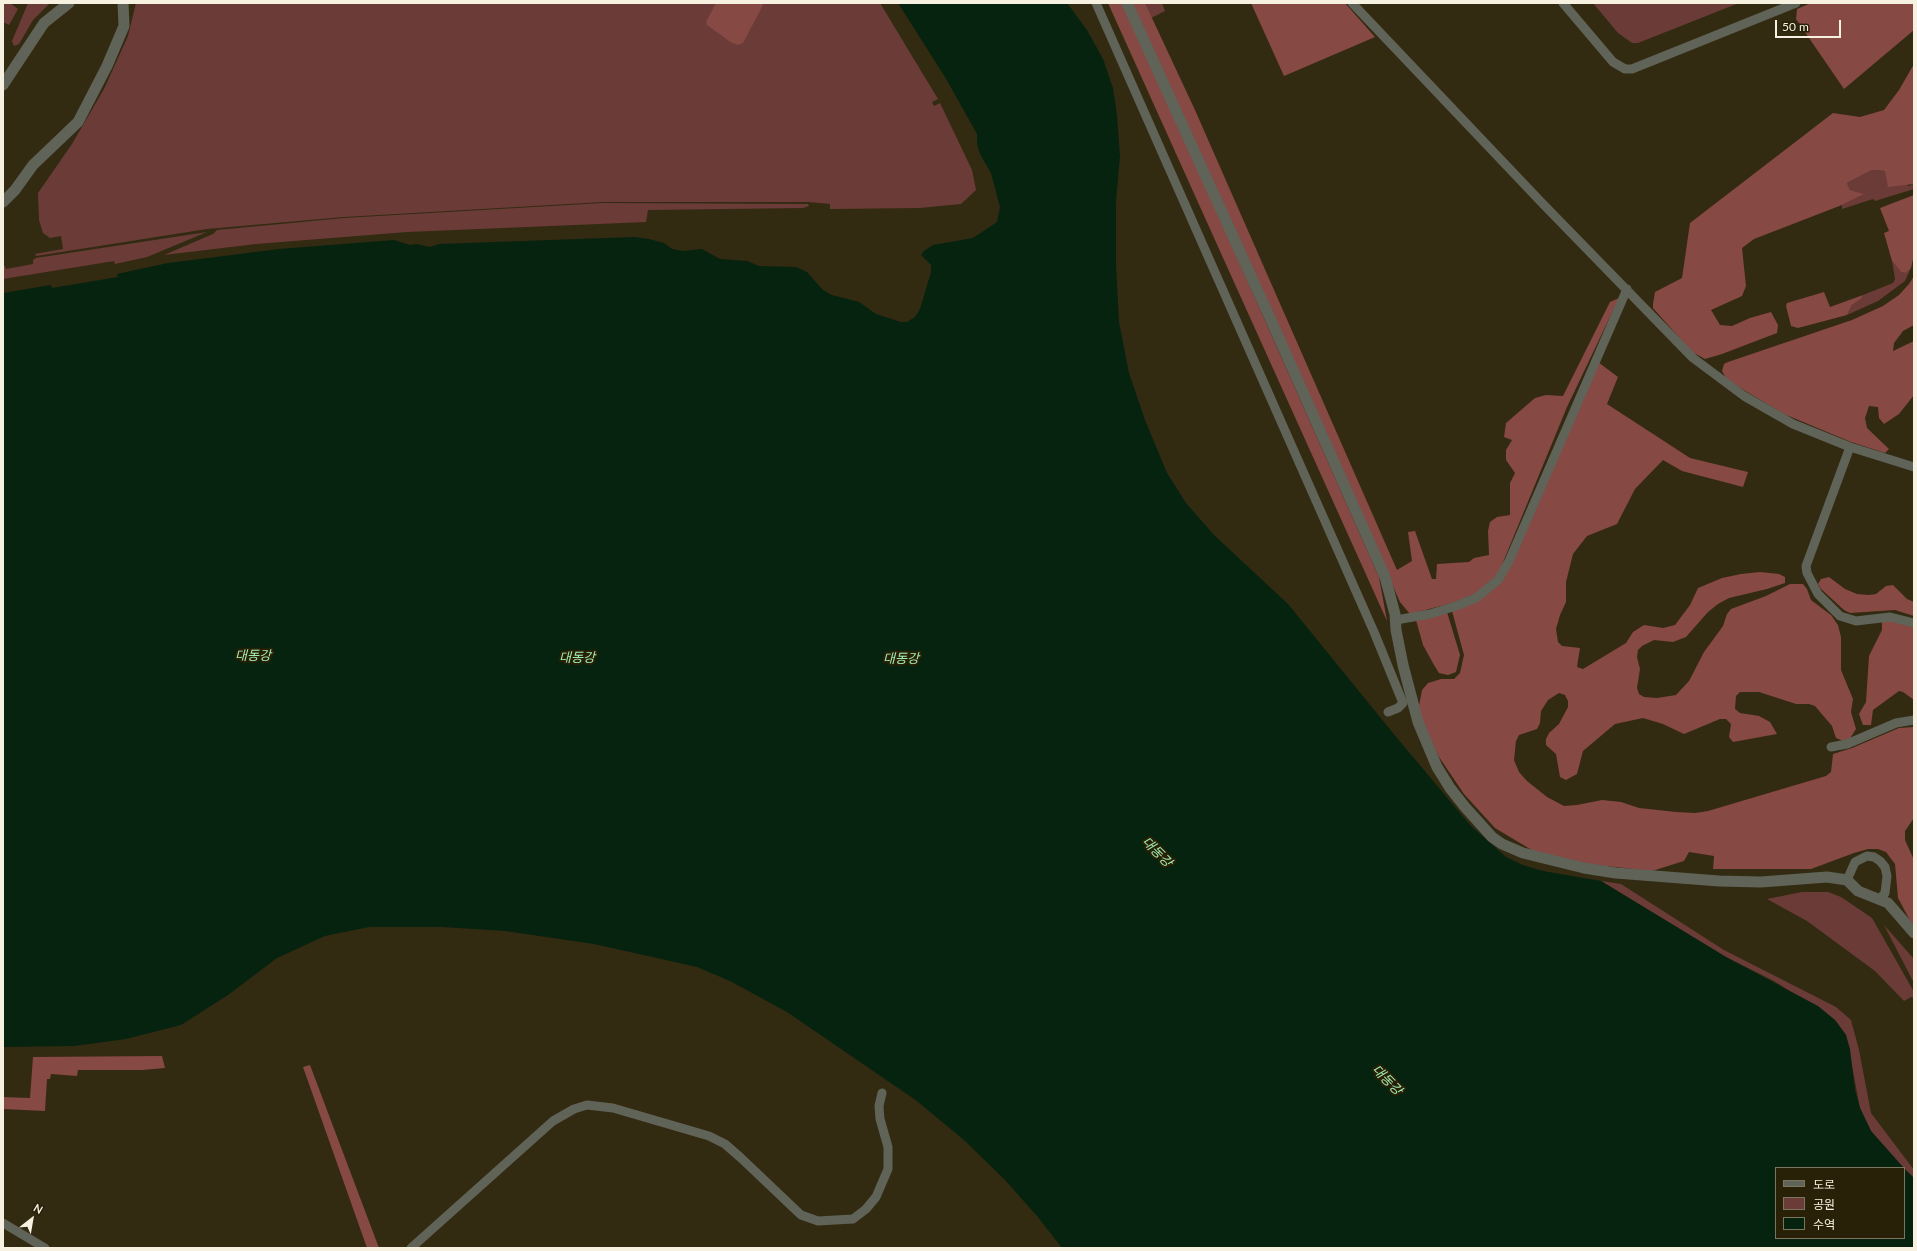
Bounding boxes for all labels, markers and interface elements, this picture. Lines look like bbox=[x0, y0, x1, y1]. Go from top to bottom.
scale bar bbox=[1777, 12, 1843, 38]
text: 50 m bbox=[1782, 19, 1809, 34]
water label: 대동강 bbox=[235, 648, 271, 664]
water label: 대동강 bbox=[559, 650, 595, 666]
water label: 대동강 bbox=[883, 651, 919, 667]
water label: 대동강 bbox=[1139, 834, 1175, 870]
water label: 대동강 bbox=[1369, 1062, 1405, 1098]
legend bbox=[1775, 1167, 1905, 1239]
text: 도로 bbox=[1813, 1177, 1835, 1192]
text: 공원 bbox=[1813, 1197, 1835, 1212]
north arrow bbox=[12, 1199, 52, 1239]
text: N bbox=[31, 1201, 45, 1216]
text: 수역 bbox=[1813, 1217, 1835, 1232]

